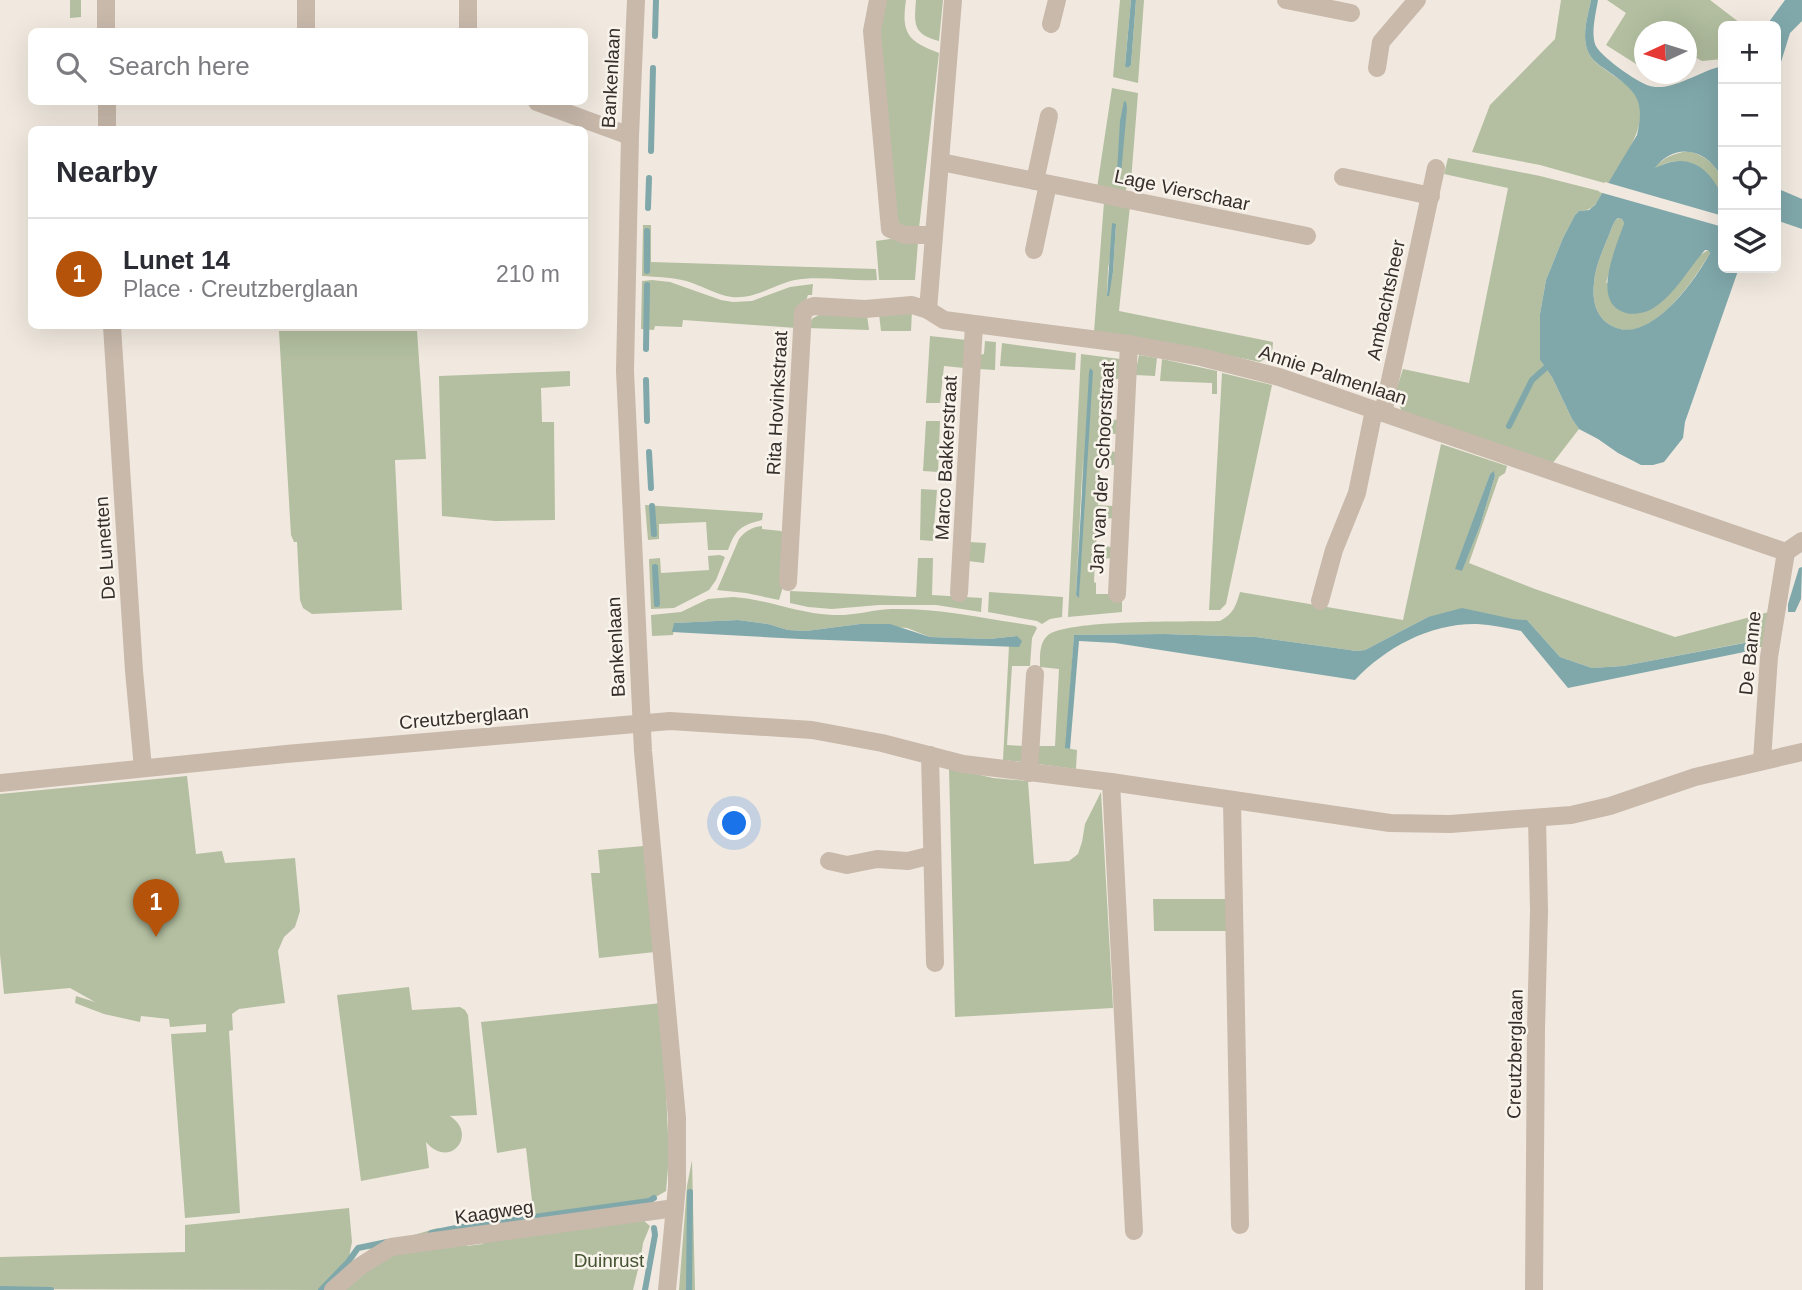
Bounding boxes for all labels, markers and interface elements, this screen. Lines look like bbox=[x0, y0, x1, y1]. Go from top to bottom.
north arrow bbox=[1634, 21, 1697, 84]
map controls bbox=[1718, 21, 1781, 273]
button: + bbox=[1718, 21, 1781, 84]
street label: Bankenlaan bbox=[598, 27, 624, 129]
search box bbox=[28, 28, 588, 105]
icon: search bbox=[52, 48, 90, 86]
text: Search here bbox=[108, 51, 250, 81]
button: − bbox=[1718, 84, 1781, 147]
button: locate bbox=[1718, 147, 1781, 210]
text: Nearby bbox=[56, 155, 158, 188]
street label: Lage Vierschaar bbox=[1112, 165, 1252, 215]
button: layers bbox=[1718, 210, 1781, 273]
street label: Ambachtsheer bbox=[1363, 237, 1409, 362]
text: Lunet 14 bbox=[123, 245, 230, 275]
text: 1 bbox=[73, 261, 85, 287]
text: 210 m bbox=[496, 261, 560, 287]
text: Place · Creutzberglaan bbox=[123, 276, 358, 302]
street label: Rita Hovinkstraat bbox=[763, 330, 791, 476]
street label: Annie Palmenlaan bbox=[1256, 341, 1410, 409]
street label: Jan van der Schoorstraat bbox=[1086, 361, 1118, 575]
street label: Marco Bakkerstraat bbox=[931, 374, 961, 541]
street label: De Lunetten bbox=[91, 496, 119, 600]
street label: Bankenlaan bbox=[603, 596, 629, 698]
street label: De Banne bbox=[1735, 610, 1765, 696]
street label: Creutzberglaan bbox=[398, 701, 530, 733]
your location bbox=[717, 806, 751, 840]
pin: 1 bbox=[133, 879, 179, 937]
street label: Creutzberglaan bbox=[1503, 989, 1527, 1119]
street label: Kaagweg bbox=[453, 1196, 535, 1228]
park label: Duinrust bbox=[574, 1250, 645, 1271]

